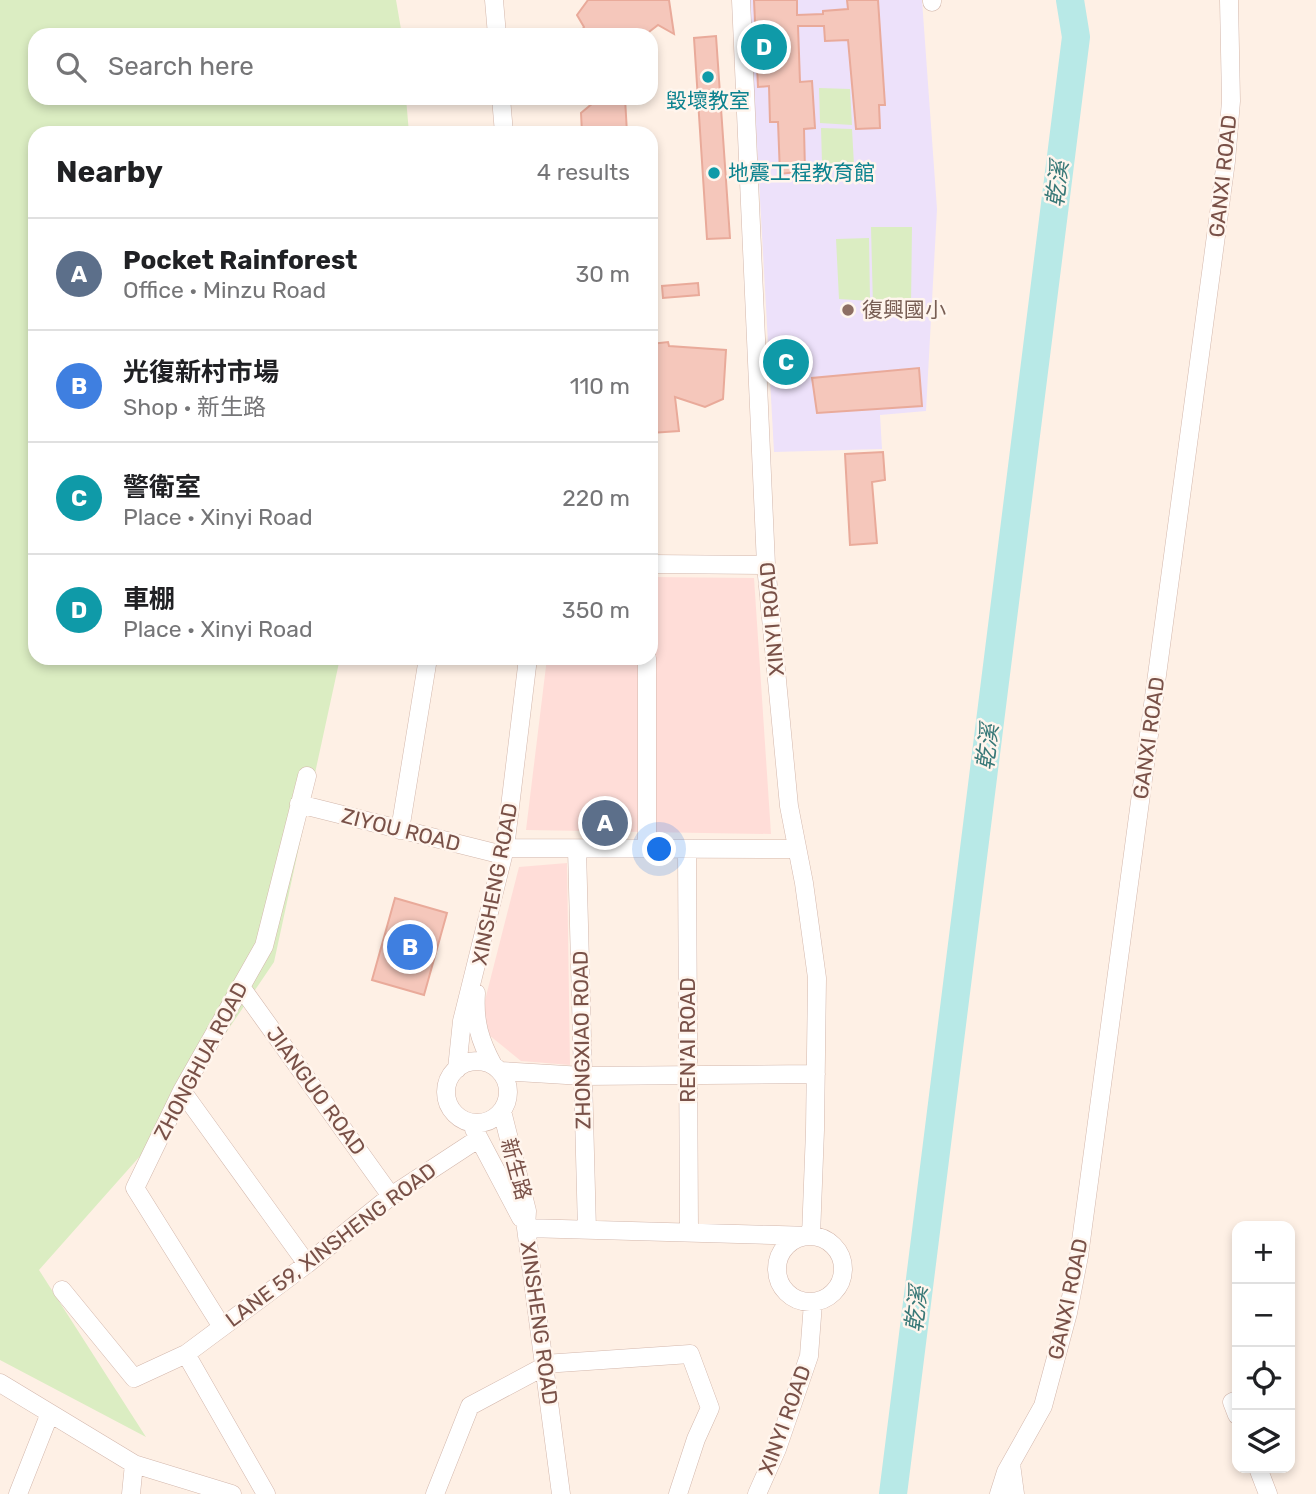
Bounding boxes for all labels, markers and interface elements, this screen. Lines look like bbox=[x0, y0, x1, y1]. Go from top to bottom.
pin: D bbox=[741, 21, 787, 73]
search box bbox=[28, 28, 658, 105]
icon: search bbox=[52, 48, 90, 86]
text: Search here bbox=[108, 51, 254, 82]
marker: 毀壞教室 bbox=[700, 69, 716, 85]
place label: 毀壞教室 bbox=[666, 88, 750, 113]
street label: GANXI ROAD bbox=[1204, 113, 1241, 238]
text: Nearby bbox=[56, 154, 163, 190]
water label: 乾溪 bbox=[1040, 156, 1074, 209]
text: 4 results bbox=[537, 158, 630, 186]
place label: 地震工程教育館 bbox=[728, 160, 875, 185]
marker: 地震工程教育館 bbox=[706, 165, 722, 181]
text: Pocket Rainforest bbox=[123, 245, 357, 276]
text: A bbox=[71, 260, 87, 288]
text: 30 m bbox=[575, 260, 630, 288]
text: Office · Minzu Road bbox=[123, 276, 326, 304]
place label: 復興國小 bbox=[862, 297, 946, 322]
marker: 復興國小 bbox=[840, 302, 856, 318]
pin: C bbox=[763, 336, 809, 388]
text: 光復新村市場 bbox=[123, 357, 279, 388]
text: B bbox=[71, 372, 87, 400]
text: 110 m bbox=[570, 372, 630, 400]
text: Shop · 新生路 bbox=[123, 393, 266, 421]
text: 警衛室 bbox=[123, 472, 201, 503]
text: C bbox=[71, 484, 87, 512]
text: 220 m bbox=[562, 484, 630, 512]
text: Place · Xinyi Road bbox=[123, 503, 313, 531]
street label: XINYI ROAD bbox=[754, 561, 789, 677]
text: 車棚 bbox=[123, 584, 175, 615]
text: D bbox=[71, 596, 87, 624]
text: 350 m bbox=[562, 596, 630, 624]
text: Place · Xinyi Road bbox=[123, 615, 313, 643]
street label: GANXI ROAD bbox=[1128, 675, 1169, 801]
water label: 乾溪 bbox=[970, 719, 1004, 772]
pin: A bbox=[582, 797, 628, 849]
street label: XINSHENG ROAD bbox=[467, 801, 522, 967]
street label: ZIYOU ROAD bbox=[339, 803, 463, 856]
your location bbox=[642, 832, 676, 866]
pin: B bbox=[387, 921, 433, 973]
street label: ZHONGXIAO ROAD bbox=[567, 950, 596, 1130]
street label: REN'AI ROAD bbox=[675, 977, 700, 1103]
street label: ZHONGHUA ROAD bbox=[148, 978, 253, 1144]
street label: JIANGUO ROAD bbox=[262, 1022, 371, 1160]
street label: 新生路 bbox=[496, 1135, 537, 1203]
street label: LANE 59, XINSHENG ROAD bbox=[221, 1157, 441, 1332]
map controls bbox=[1232, 1221, 1295, 1473]
button: + bbox=[1232, 1221, 1295, 1284]
street label: GANXI ROAD bbox=[1042, 1236, 1093, 1362]
street label: XINSHENG ROAD bbox=[516, 1240, 563, 1406]
water label: 乾溪 bbox=[899, 1281, 933, 1334]
button: − bbox=[1232, 1284, 1295, 1347]
button: locate bbox=[1232, 1347, 1295, 1410]
street label: XINYI ROAD bbox=[753, 1362, 816, 1478]
button: layers bbox=[1232, 1410, 1295, 1473]

